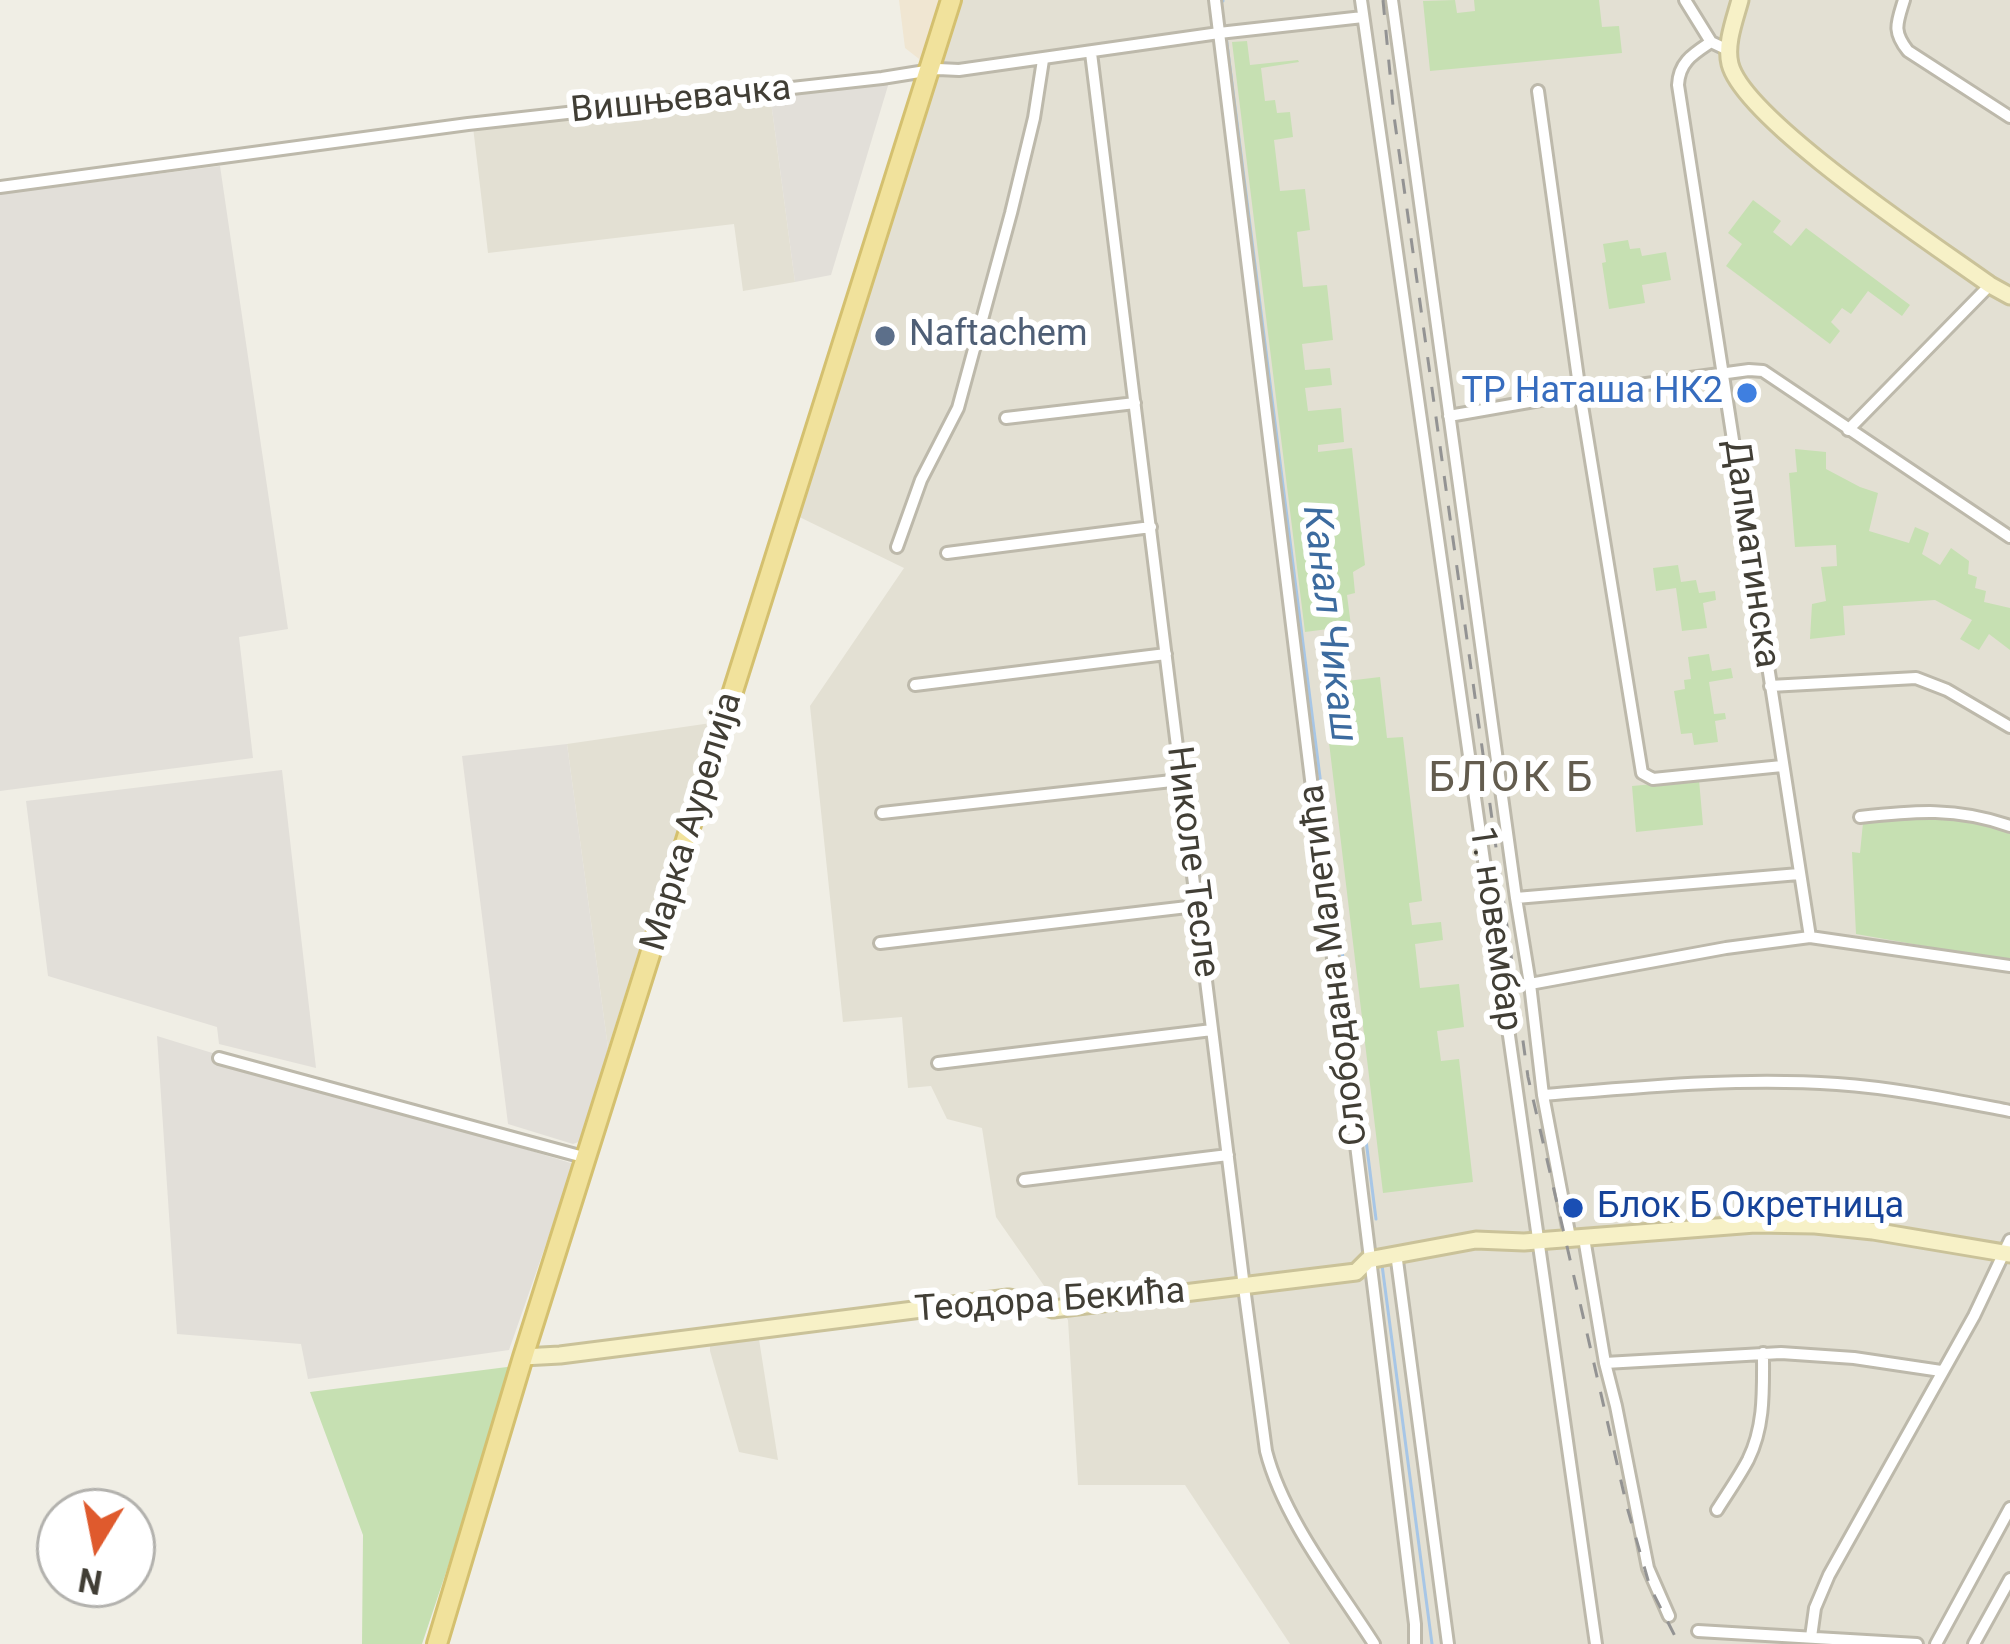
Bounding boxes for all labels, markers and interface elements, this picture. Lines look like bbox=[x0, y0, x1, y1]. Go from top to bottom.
street label: Вишњевачка bbox=[569, 68, 793, 134]
place label: Naftachem bbox=[909, 314, 1087, 358]
marker: Naftachem bbox=[872, 323, 898, 349]
place label: ТР Наташа НК2 bbox=[1462, 371, 1723, 415]
marker: ТР Наташа НК2 bbox=[1734, 380, 1760, 406]
street label: Далматинска bbox=[1713, 437, 1787, 671]
water label: Канал Чикаш bbox=[1290, 503, 1366, 745]
street label: Марка Аурелија bbox=[633, 688, 753, 956]
street label: Николе Тесле bbox=[1155, 744, 1227, 980]
district label: БЛОК Б bbox=[1429, 755, 1595, 805]
street label: Слободана Малетића bbox=[1291, 782, 1379, 1148]
street label: 1. новембар bbox=[1458, 824, 1530, 1034]
place label: Блок Б Окретница bbox=[1597, 1186, 1904, 1230]
marker: Блок Б Окретница bbox=[1560, 1195, 1586, 1221]
street label: Теодора Бекића bbox=[913, 1271, 1187, 1333]
north arrow bbox=[36, 1488, 156, 1608]
text: N bbox=[75, 1560, 105, 1602]

